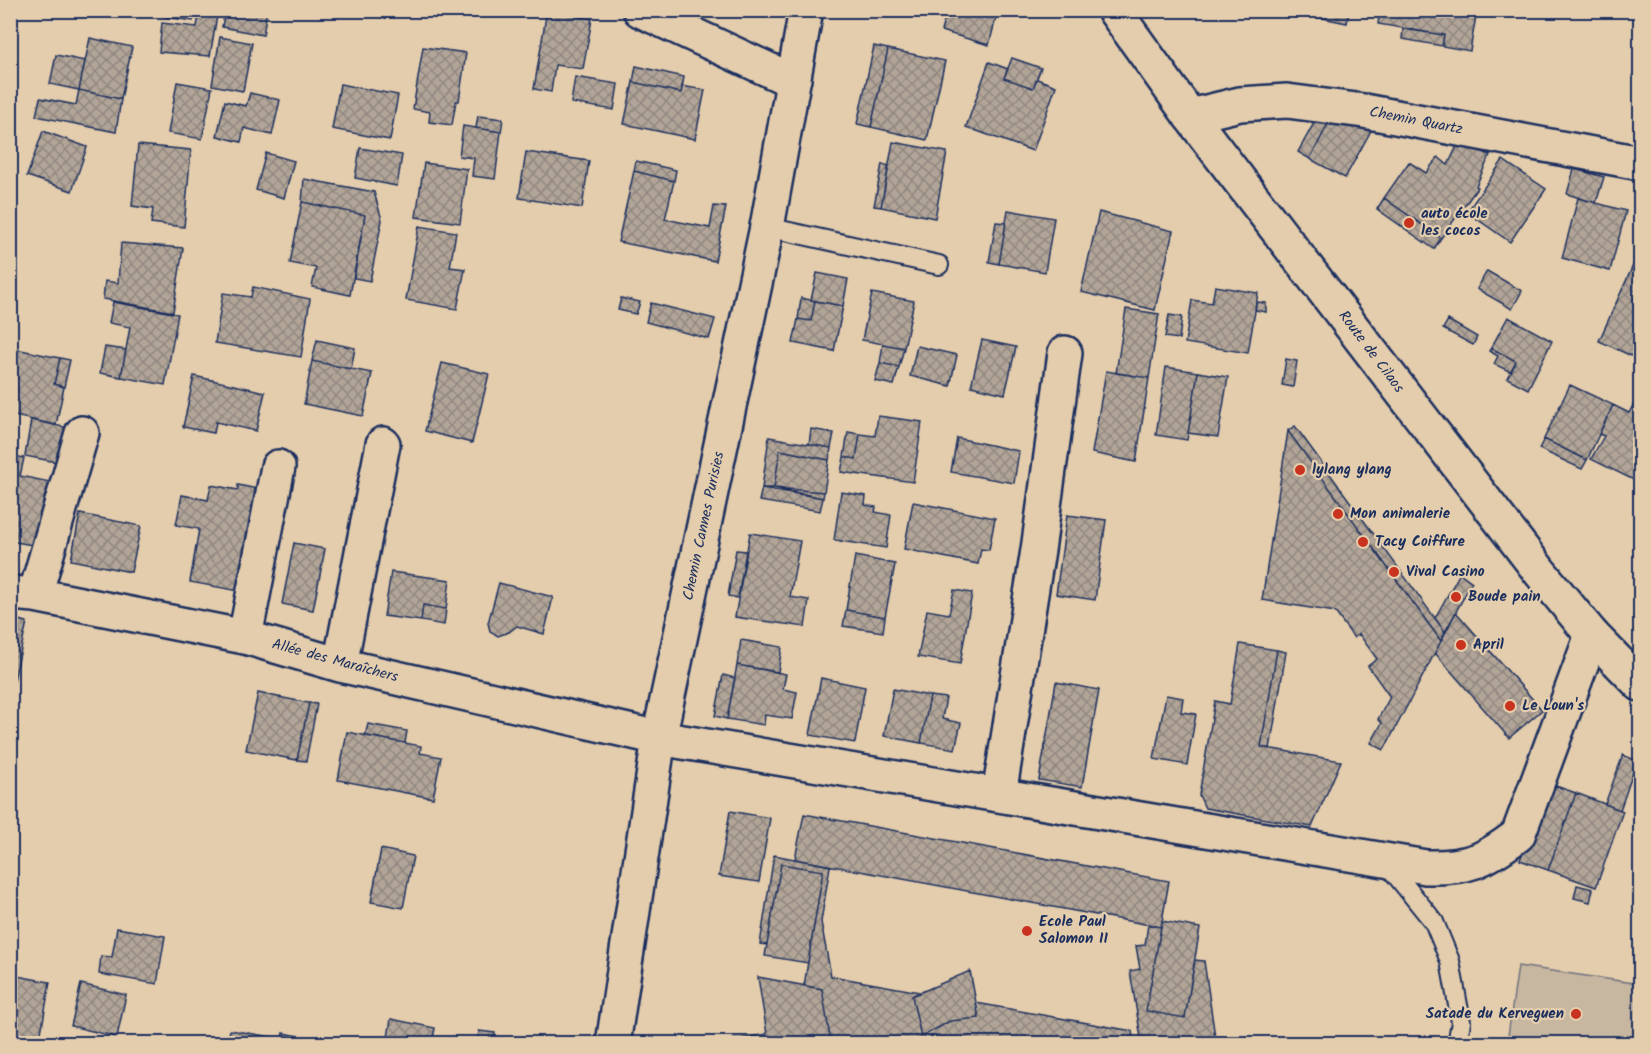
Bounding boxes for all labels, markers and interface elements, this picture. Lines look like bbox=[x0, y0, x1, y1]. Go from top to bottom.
street label: Chemin Quartz bbox=[1367, 100, 1465, 142]
place label: auto école les cocos bbox=[1421, 202, 1488, 243]
marker: auto école les cocos bbox=[1402, 216, 1416, 230]
street label: Route de Cilaos bbox=[1332, 306, 1410, 399]
street label: Chemin Cannes Purisies bbox=[677, 449, 732, 603]
place label: lylang ylang bbox=[1312, 458, 1392, 482]
marker: lylang ylang bbox=[1293, 463, 1307, 477]
place label: Mon animalerie bbox=[1350, 502, 1451, 526]
marker: Mon animalerie bbox=[1331, 507, 1345, 521]
place label: Tacy Coiffure bbox=[1375, 530, 1465, 554]
marker: Tacy Coiffure bbox=[1356, 535, 1370, 549]
place label: Vival Casino bbox=[1406, 560, 1485, 584]
marker: Vival Casino bbox=[1387, 565, 1401, 579]
place label: Boude pain bbox=[1468, 585, 1541, 609]
marker: Boude pain bbox=[1449, 590, 1463, 604]
street label: Allée des Maraîchers bbox=[269, 633, 401, 690]
place label: April bbox=[1473, 633, 1504, 657]
marker: April bbox=[1454, 638, 1468, 652]
place label: Le Loun's bbox=[1522, 694, 1584, 718]
marker: Le Loun's bbox=[1503, 699, 1517, 713]
place label: Ecole Paul Salomon II bbox=[1039, 910, 1109, 951]
marker: Ecole Paul Salomon II bbox=[1020, 924, 1034, 938]
place label: Satade du Kerveguen bbox=[1426, 1002, 1564, 1026]
marker: Satade du Kerveguen bbox=[1569, 1007, 1583, 1021]

